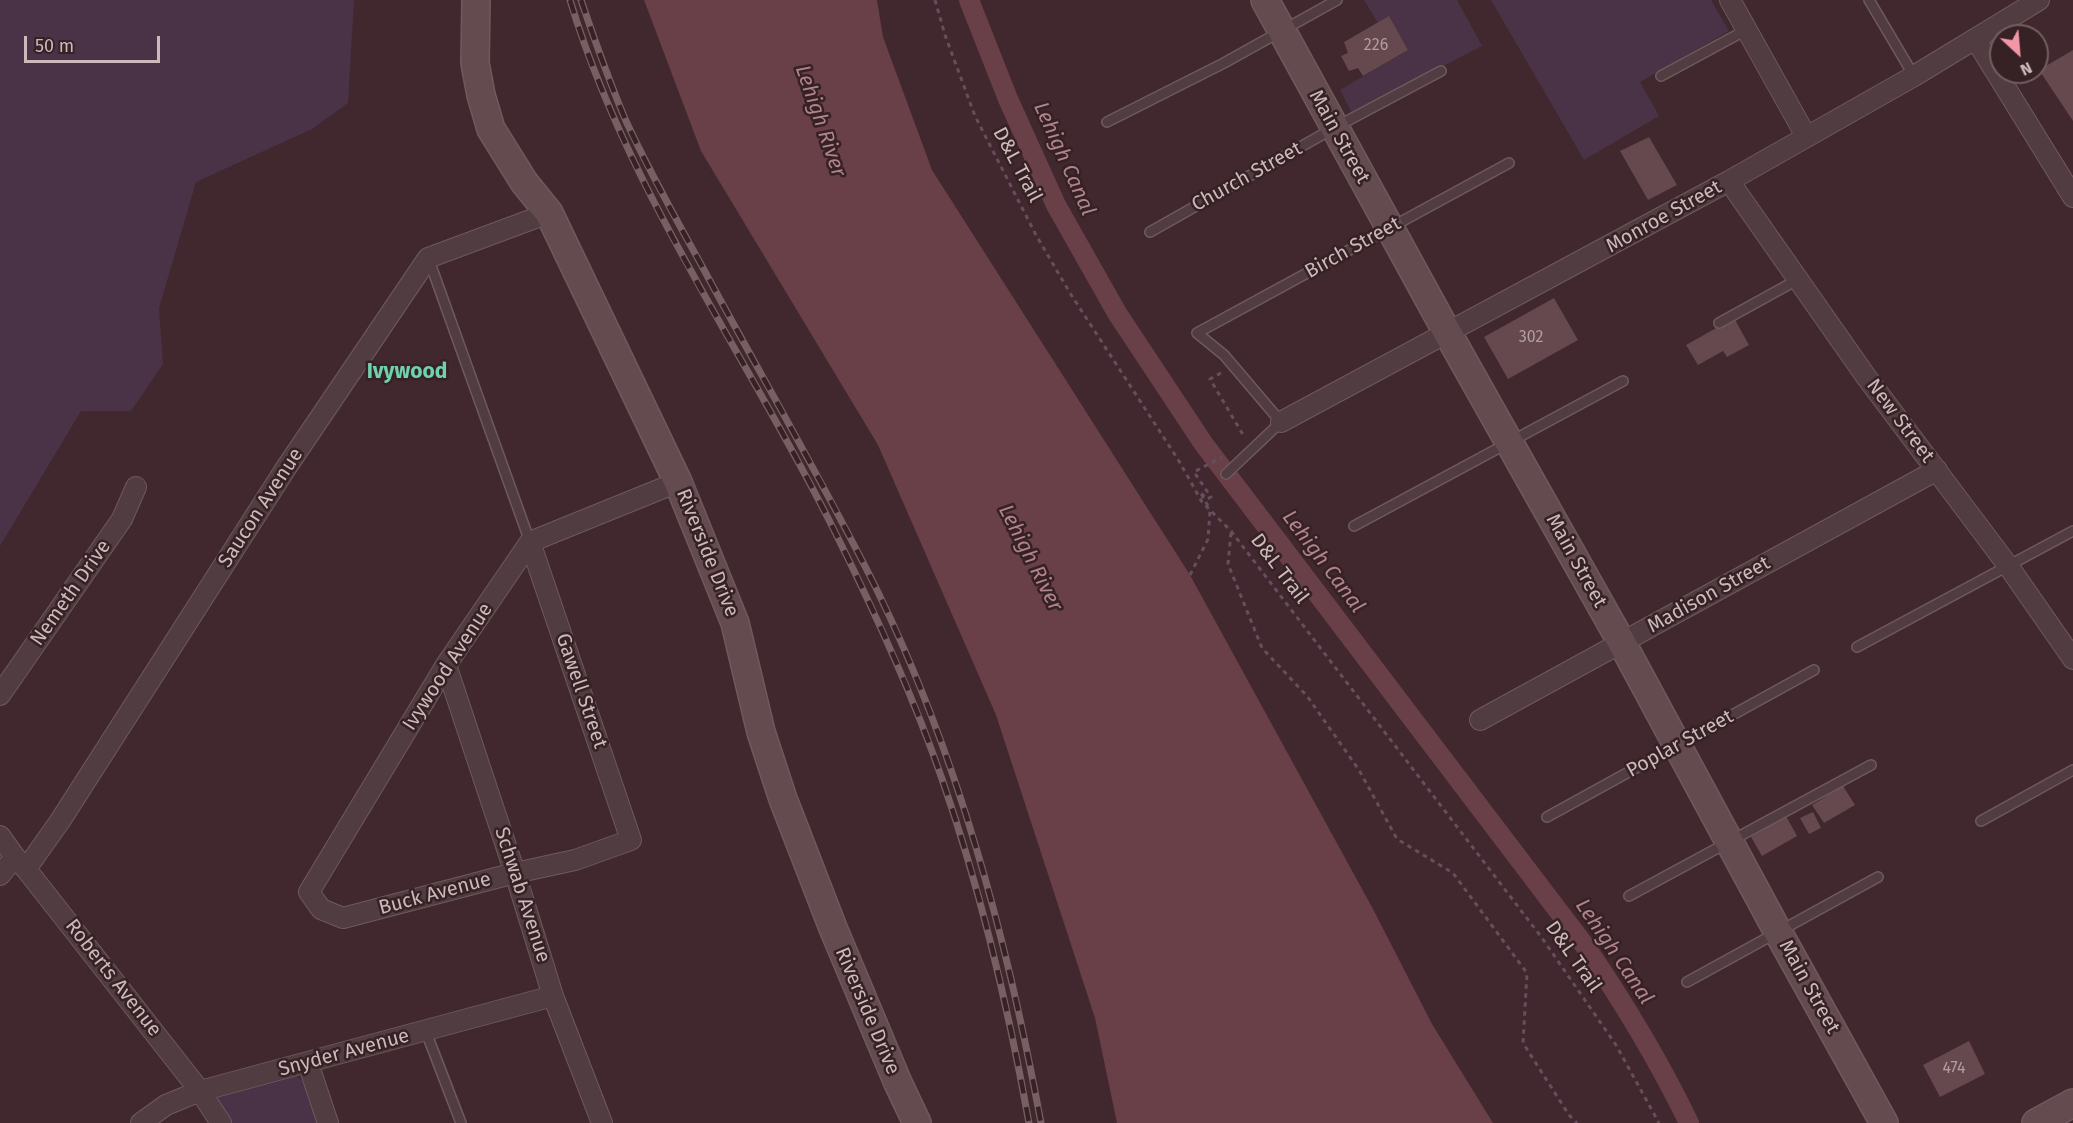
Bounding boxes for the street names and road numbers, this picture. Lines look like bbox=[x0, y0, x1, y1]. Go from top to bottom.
street label: Main Street bbox=[1303, 86, 1375, 188]
street label: D&L Trail bbox=[987, 123, 1047, 207]
street label: Church Street bbox=[1188, 137, 1306, 217]
street label: Monroe Street bbox=[1602, 175, 1726, 259]
street label: Birch Street bbox=[1301, 212, 1405, 284]
street label: New Street bbox=[1861, 374, 1939, 468]
street label: Saucon Avenue bbox=[213, 444, 309, 572]
street label: Riverside Drive bbox=[670, 486, 744, 620]
street label: Main Street bbox=[1540, 510, 1612, 612]
street label: D&L Trail bbox=[1245, 529, 1313, 609]
street label: Nemeth Drive bbox=[26, 535, 116, 651]
street label: Madison Street bbox=[1644, 551, 1774, 639]
street label: Ivywood Avenue bbox=[398, 599, 498, 735]
street label: Gawell Street bbox=[550, 630, 612, 752]
street label: Poplar Street bbox=[1622, 705, 1738, 783]
street label: Schwab Avenue bbox=[489, 824, 555, 966]
street label: Buck Avenue bbox=[376, 867, 494, 921]
street label: Roberts Avenue bbox=[60, 915, 166, 1041]
street label: D&L Trail bbox=[1540, 917, 1606, 997]
street label: Main Street bbox=[1773, 936, 1845, 1038]
street label: Riverside Drive bbox=[829, 944, 905, 1078]
street label: Snyder Avenue bbox=[276, 1024, 412, 1082]

